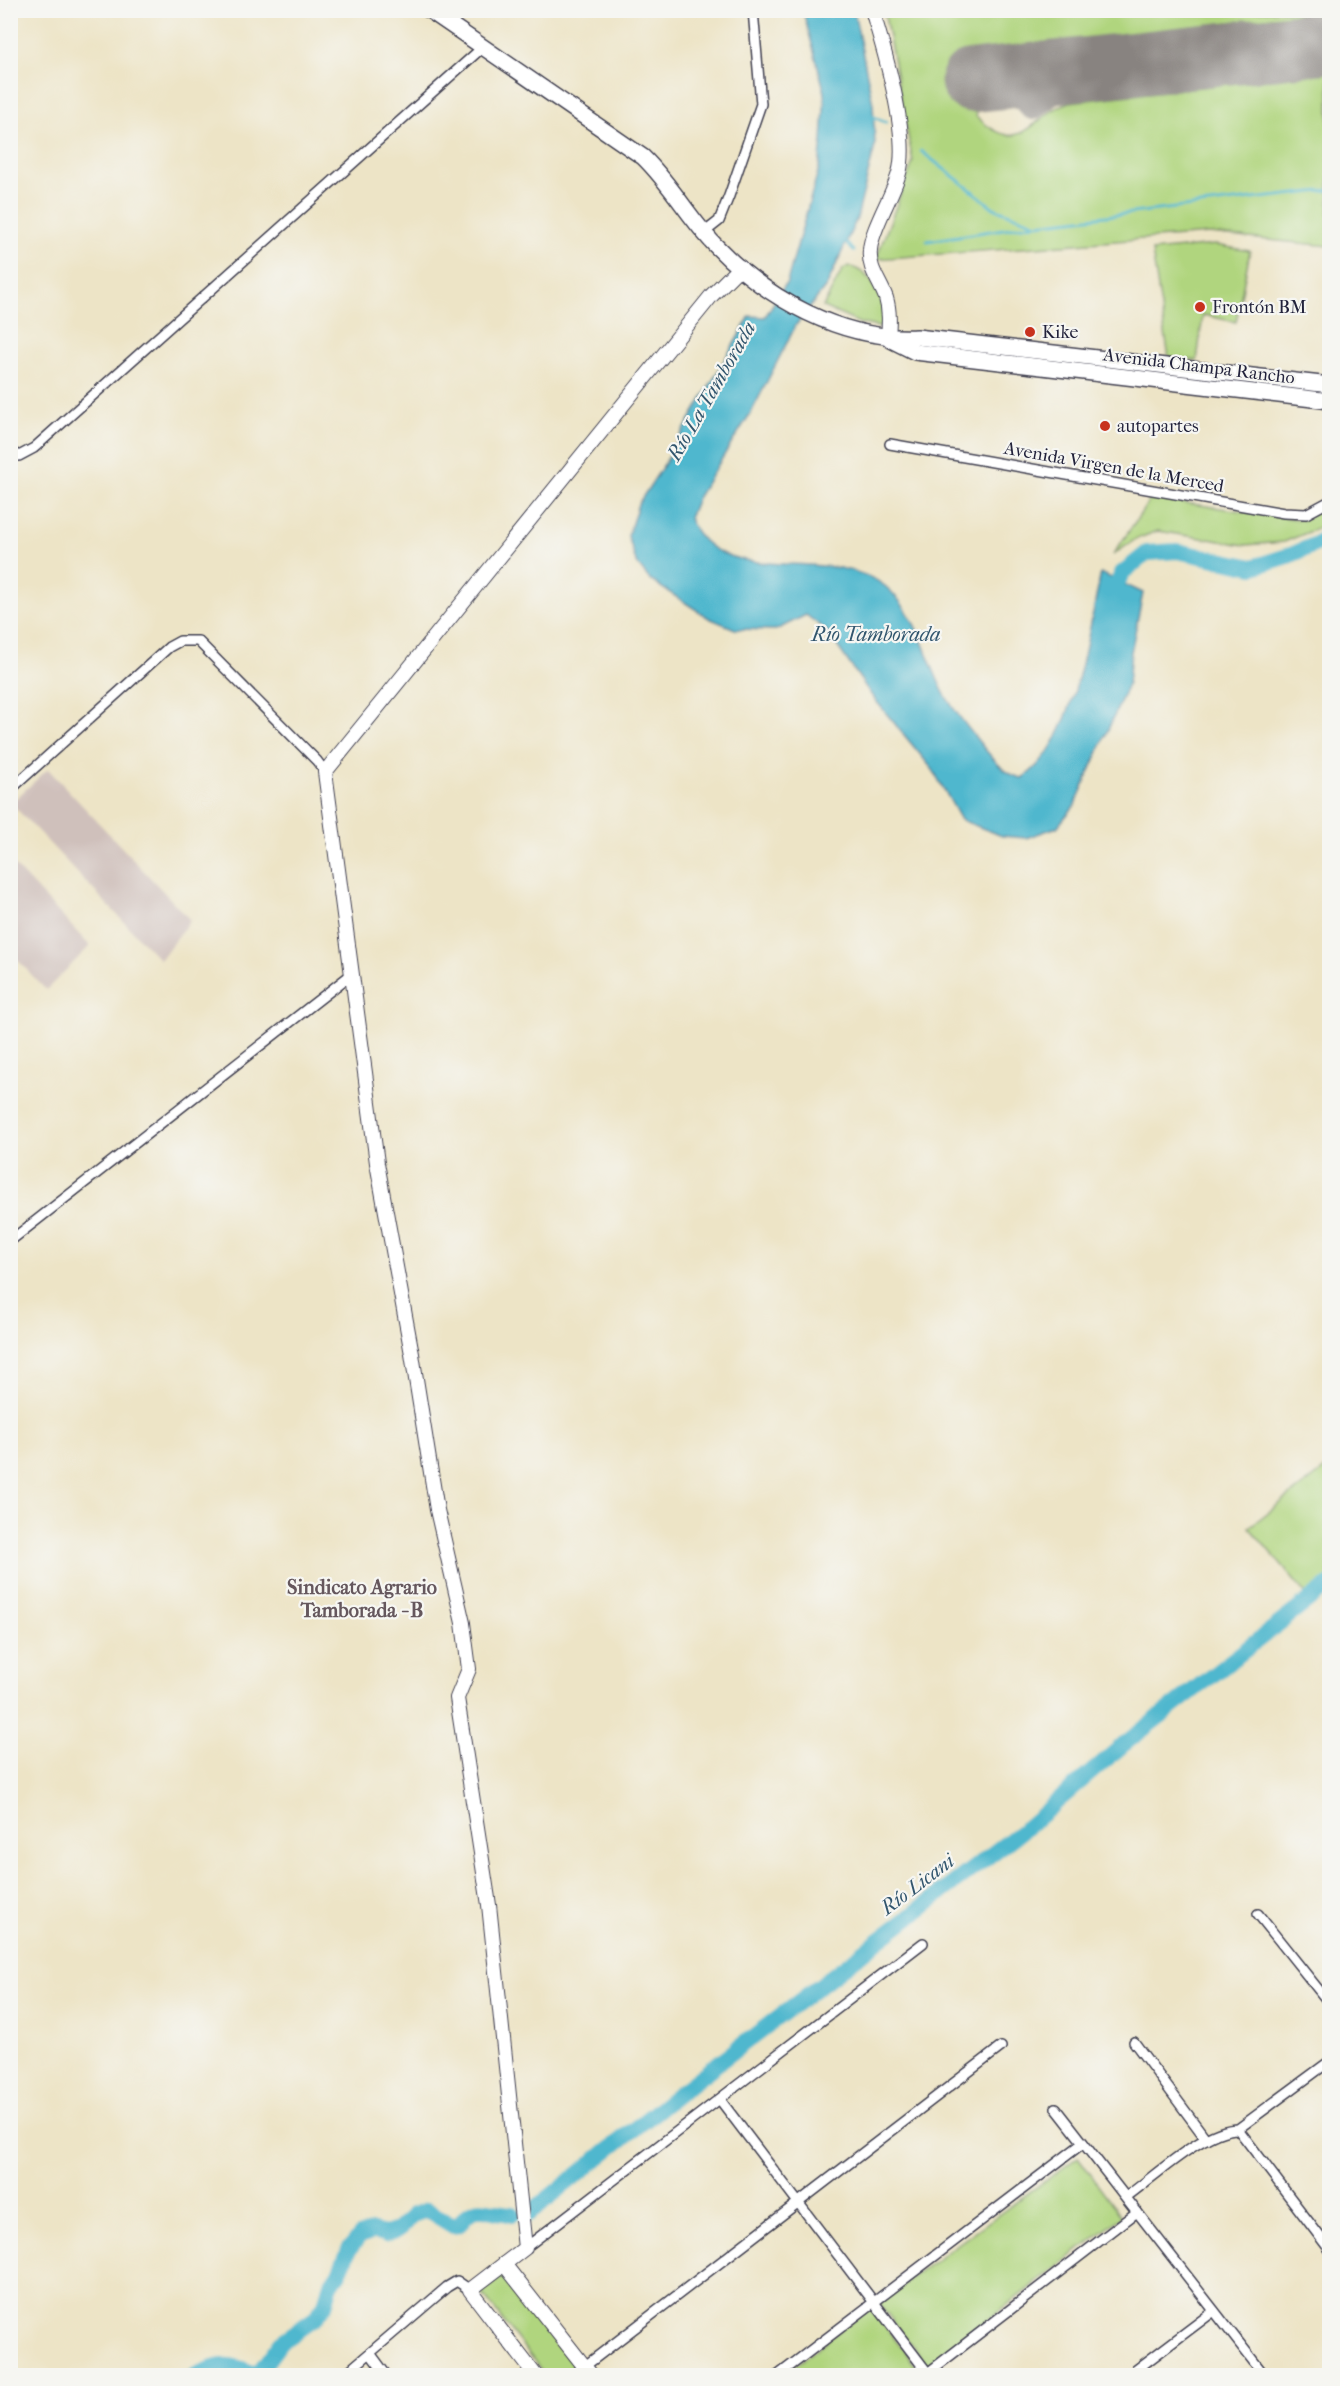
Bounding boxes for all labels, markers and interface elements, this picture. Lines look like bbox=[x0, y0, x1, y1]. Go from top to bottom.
place label: Frontón BM bbox=[1212, 297, 1306, 318]
marker: Frontón BM bbox=[1193, 300, 1207, 314]
water label: Río La Tamborada bbox=[661, 318, 760, 466]
place label: Kike bbox=[1042, 322, 1078, 343]
marker: Kike bbox=[1023, 325, 1037, 339]
street label: Avenida Champa Rancho bbox=[1101, 344, 1296, 389]
place label: autopartes bbox=[1117, 416, 1199, 437]
marker: autopartes bbox=[1098, 419, 1112, 433]
street label: Avenida Virgen de la Merced bbox=[1001, 438, 1226, 497]
water label: Río Tamborada bbox=[810, 623, 940, 646]
district label: Sindicato Agrario Tamborada - B bbox=[287, 1576, 437, 1622]
water label: Río Licani bbox=[874, 1849, 960, 1921]

